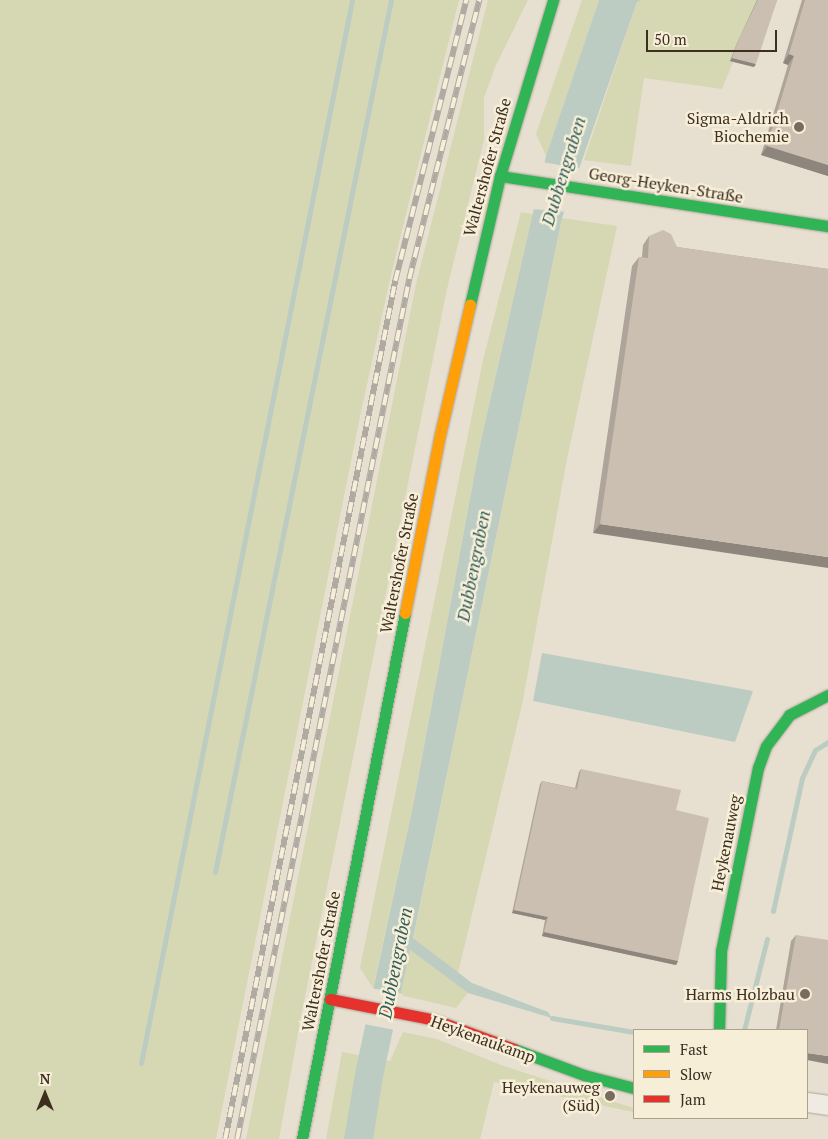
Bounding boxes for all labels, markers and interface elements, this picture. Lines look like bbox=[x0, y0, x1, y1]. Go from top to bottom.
scale bar bbox=[648, 20, 779, 52]
text: 50 m bbox=[654, 29, 687, 49]
street label: Waltershofer Straße bbox=[459, 96, 515, 238]
place label: Sigma-Aldrich Biochemie bbox=[687, 108, 789, 146]
water label: Dubbengraben bbox=[536, 114, 590, 228]
marker: Sigma-Aldrich Biochemie bbox=[793, 121, 805, 133]
street label: Georg-Heyken-Straße bbox=[587, 163, 745, 207]
street label: Waltershofer Straße bbox=[376, 491, 422, 635]
water label: Dubbengraben bbox=[452, 509, 494, 623]
street label: Heykenauweg bbox=[707, 793, 745, 893]
street label: Waltershofer Straße bbox=[298, 889, 344, 1033]
water label: Dubbengraben bbox=[374, 906, 416, 1020]
place label: Harms Holzbau bbox=[685, 984, 795, 1004]
marker: Harms Holzbau bbox=[799, 988, 811, 1000]
street label: Heykenaukamp bbox=[428, 1011, 538, 1067]
legend bbox=[633, 1029, 808, 1119]
text: Fast bbox=[680, 1039, 708, 1059]
text: Slow bbox=[680, 1064, 712, 1084]
north arrow bbox=[20, 1069, 70, 1119]
text: N bbox=[40, 1069, 50, 1088]
place label: Heykenauweg (Süd) bbox=[502, 1077, 600, 1115]
text: Jam bbox=[680, 1089, 706, 1109]
marker: Heykenauweg (Süd) bbox=[604, 1090, 616, 1102]

